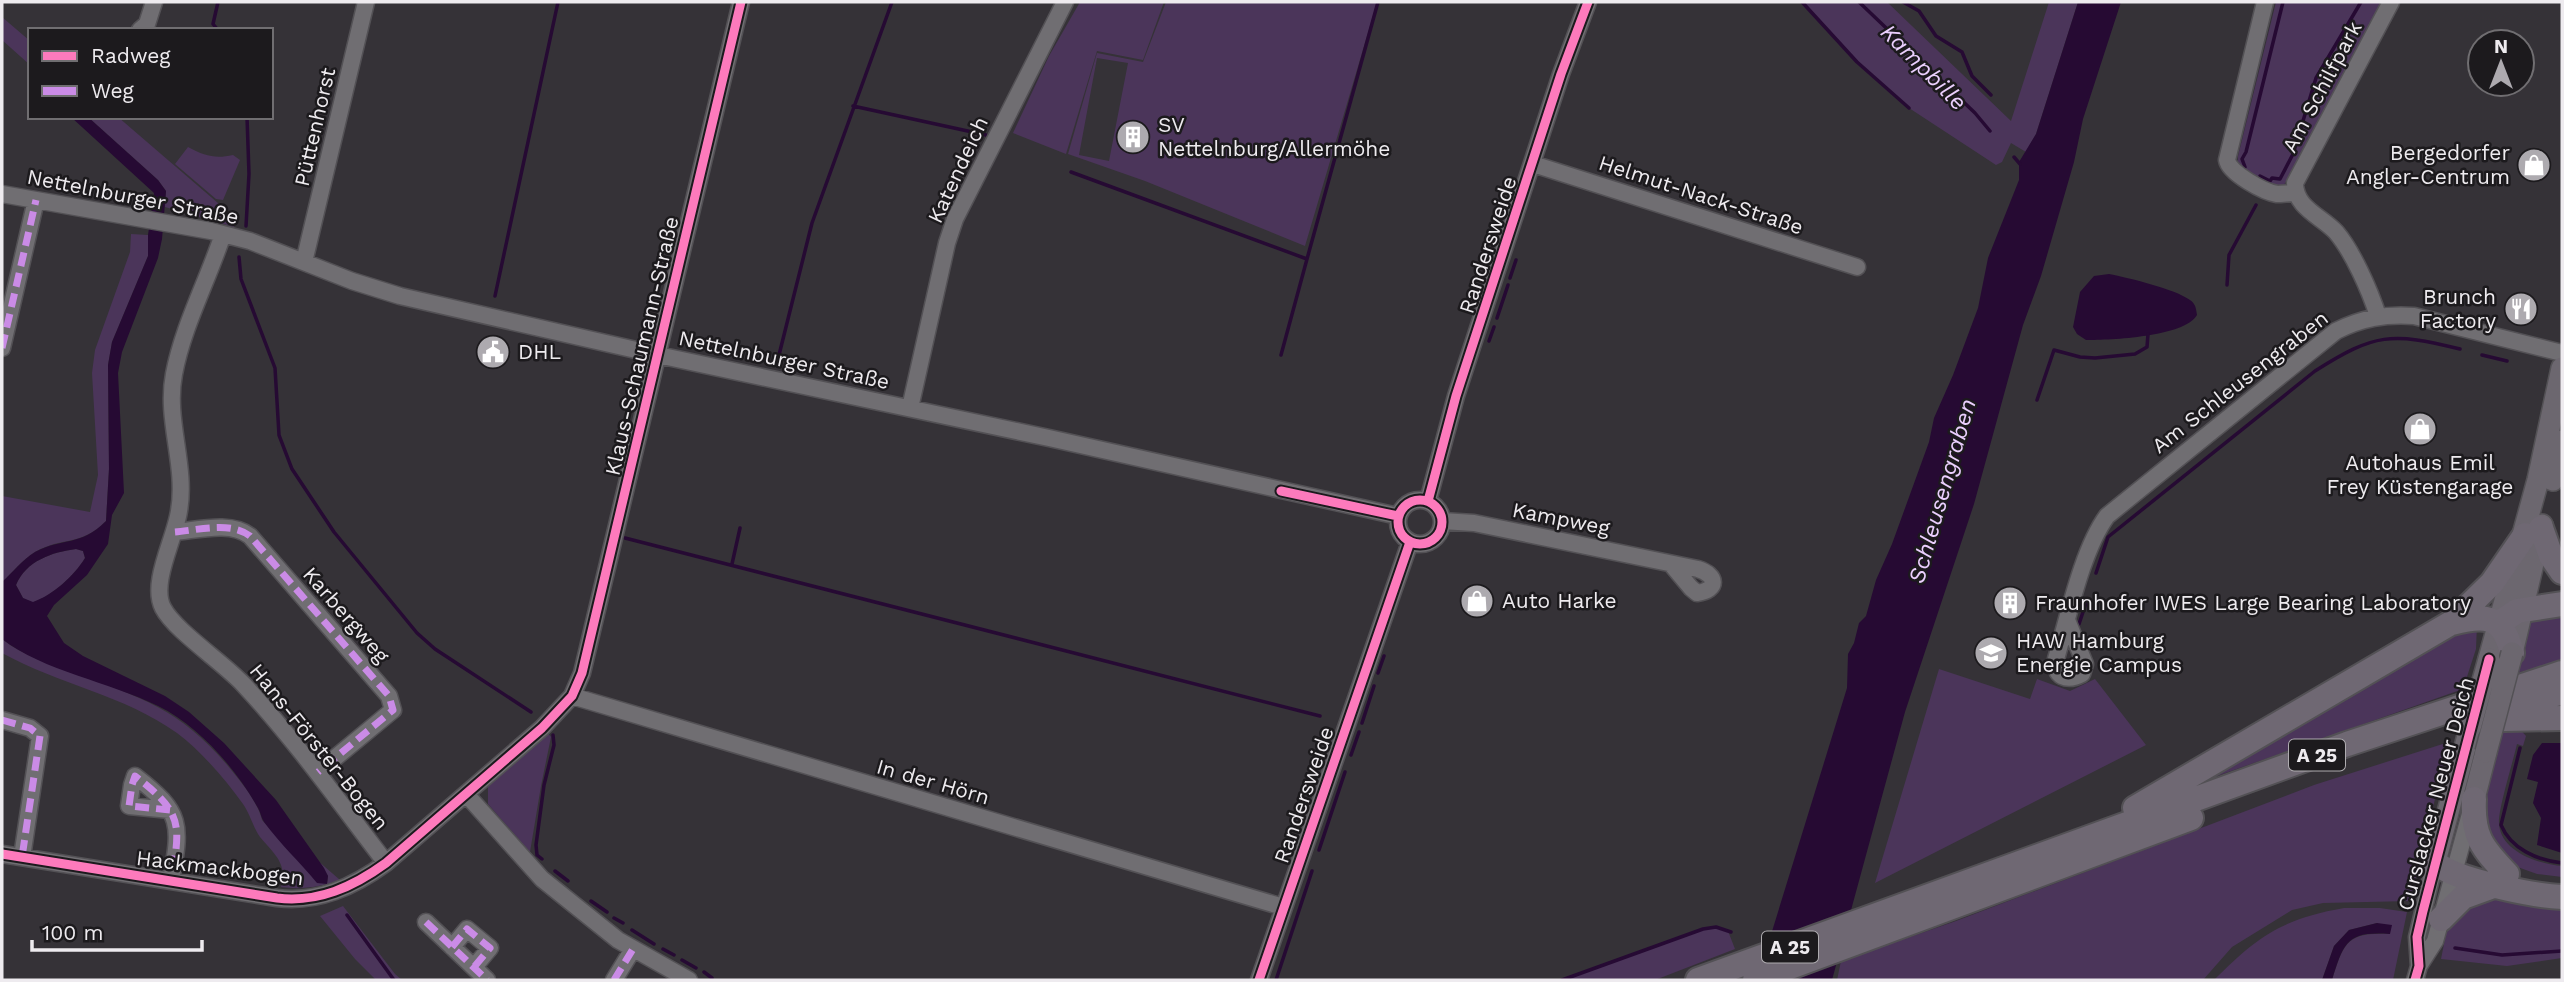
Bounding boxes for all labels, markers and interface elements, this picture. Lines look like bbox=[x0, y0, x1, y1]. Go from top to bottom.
street label: Am Schilfpark bbox=[2276, 17, 2367, 157]
water label: Kampbille bbox=[1875, 19, 1972, 116]
legend bbox=[28, 28, 273, 119]
north arrow bbox=[2466, 28, 2536, 98]
text: N bbox=[2494, 35, 2508, 58]
text: Radweg bbox=[91, 43, 171, 68]
street label: Püttenhorst bbox=[289, 65, 340, 189]
text: Weg bbox=[91, 78, 135, 103]
place label: SV Nettelnburg/Allermöhe bbox=[1158, 112, 1390, 161]
street label: Katendeich bbox=[922, 113, 993, 227]
building icon: SV Nettelnburg/Allermöhe bbox=[1114, 118, 1152, 156]
place label: Bergedorfer Angler-Centrum bbox=[2346, 140, 2510, 189]
shop icon: Bergedorfer Angler-Centrum bbox=[2515, 146, 2553, 184]
street label: Helmut-Nack-Straße bbox=[1596, 150, 1807, 239]
street label: Nettelnburger Straße bbox=[25, 164, 241, 229]
street label: Randersweide bbox=[1454, 173, 1521, 317]
street label: Klaus-Schaumann-Straße bbox=[600, 214, 683, 478]
place label: Brunch Factory bbox=[2420, 284, 2496, 333]
restaurant icon: Brunch Factory bbox=[2502, 290, 2540, 328]
street label: Am Schleusengraben bbox=[2147, 305, 2333, 458]
street label: Nettelnburger Straße bbox=[676, 325, 892, 394]
public building icon: DHL bbox=[474, 333, 512, 371]
place label: DHL bbox=[518, 339, 561, 364]
water label: Schleusengraben bbox=[1903, 396, 1982, 587]
shop icon: Autohaus Emil Frey Küstengarage bbox=[2401, 410, 2439, 448]
place label: Autohaus Emil Frey Küstengarage bbox=[2327, 450, 2513, 499]
street label: Kampweg bbox=[1510, 497, 1613, 540]
street label: Karbergweg bbox=[298, 562, 395, 668]
shop icon: Auto Harke bbox=[1458, 582, 1496, 620]
building icon: Fraunhofer IWES Large Bearing Laboratory bbox=[1991, 584, 2029, 622]
place label: Auto Harke bbox=[1502, 588, 1617, 613]
place label: Fraunhofer IWES Large Bearing Laboratory bbox=[2035, 590, 2471, 615]
place label: HAW Hamburg Energie Campus bbox=[2016, 628, 2182, 677]
school or university icon: HAW Hamburg Energie Campus bbox=[1972, 634, 2010, 672]
street label: Hans-Förster-Bogen bbox=[245, 659, 394, 835]
street label: Curslacker Neuer Deich bbox=[2392, 674, 2479, 913]
street label: Randersweide bbox=[1268, 723, 1339, 866]
road number: A 25 bbox=[2289, 740, 2345, 770]
street label: In der Hörn bbox=[874, 753, 992, 810]
street label: Hackmackbogen bbox=[135, 845, 305, 890]
scale bar bbox=[32, 908, 201, 952]
text: 100 m bbox=[42, 920, 104, 945]
road number: A 25 bbox=[1762, 931, 1818, 962]

